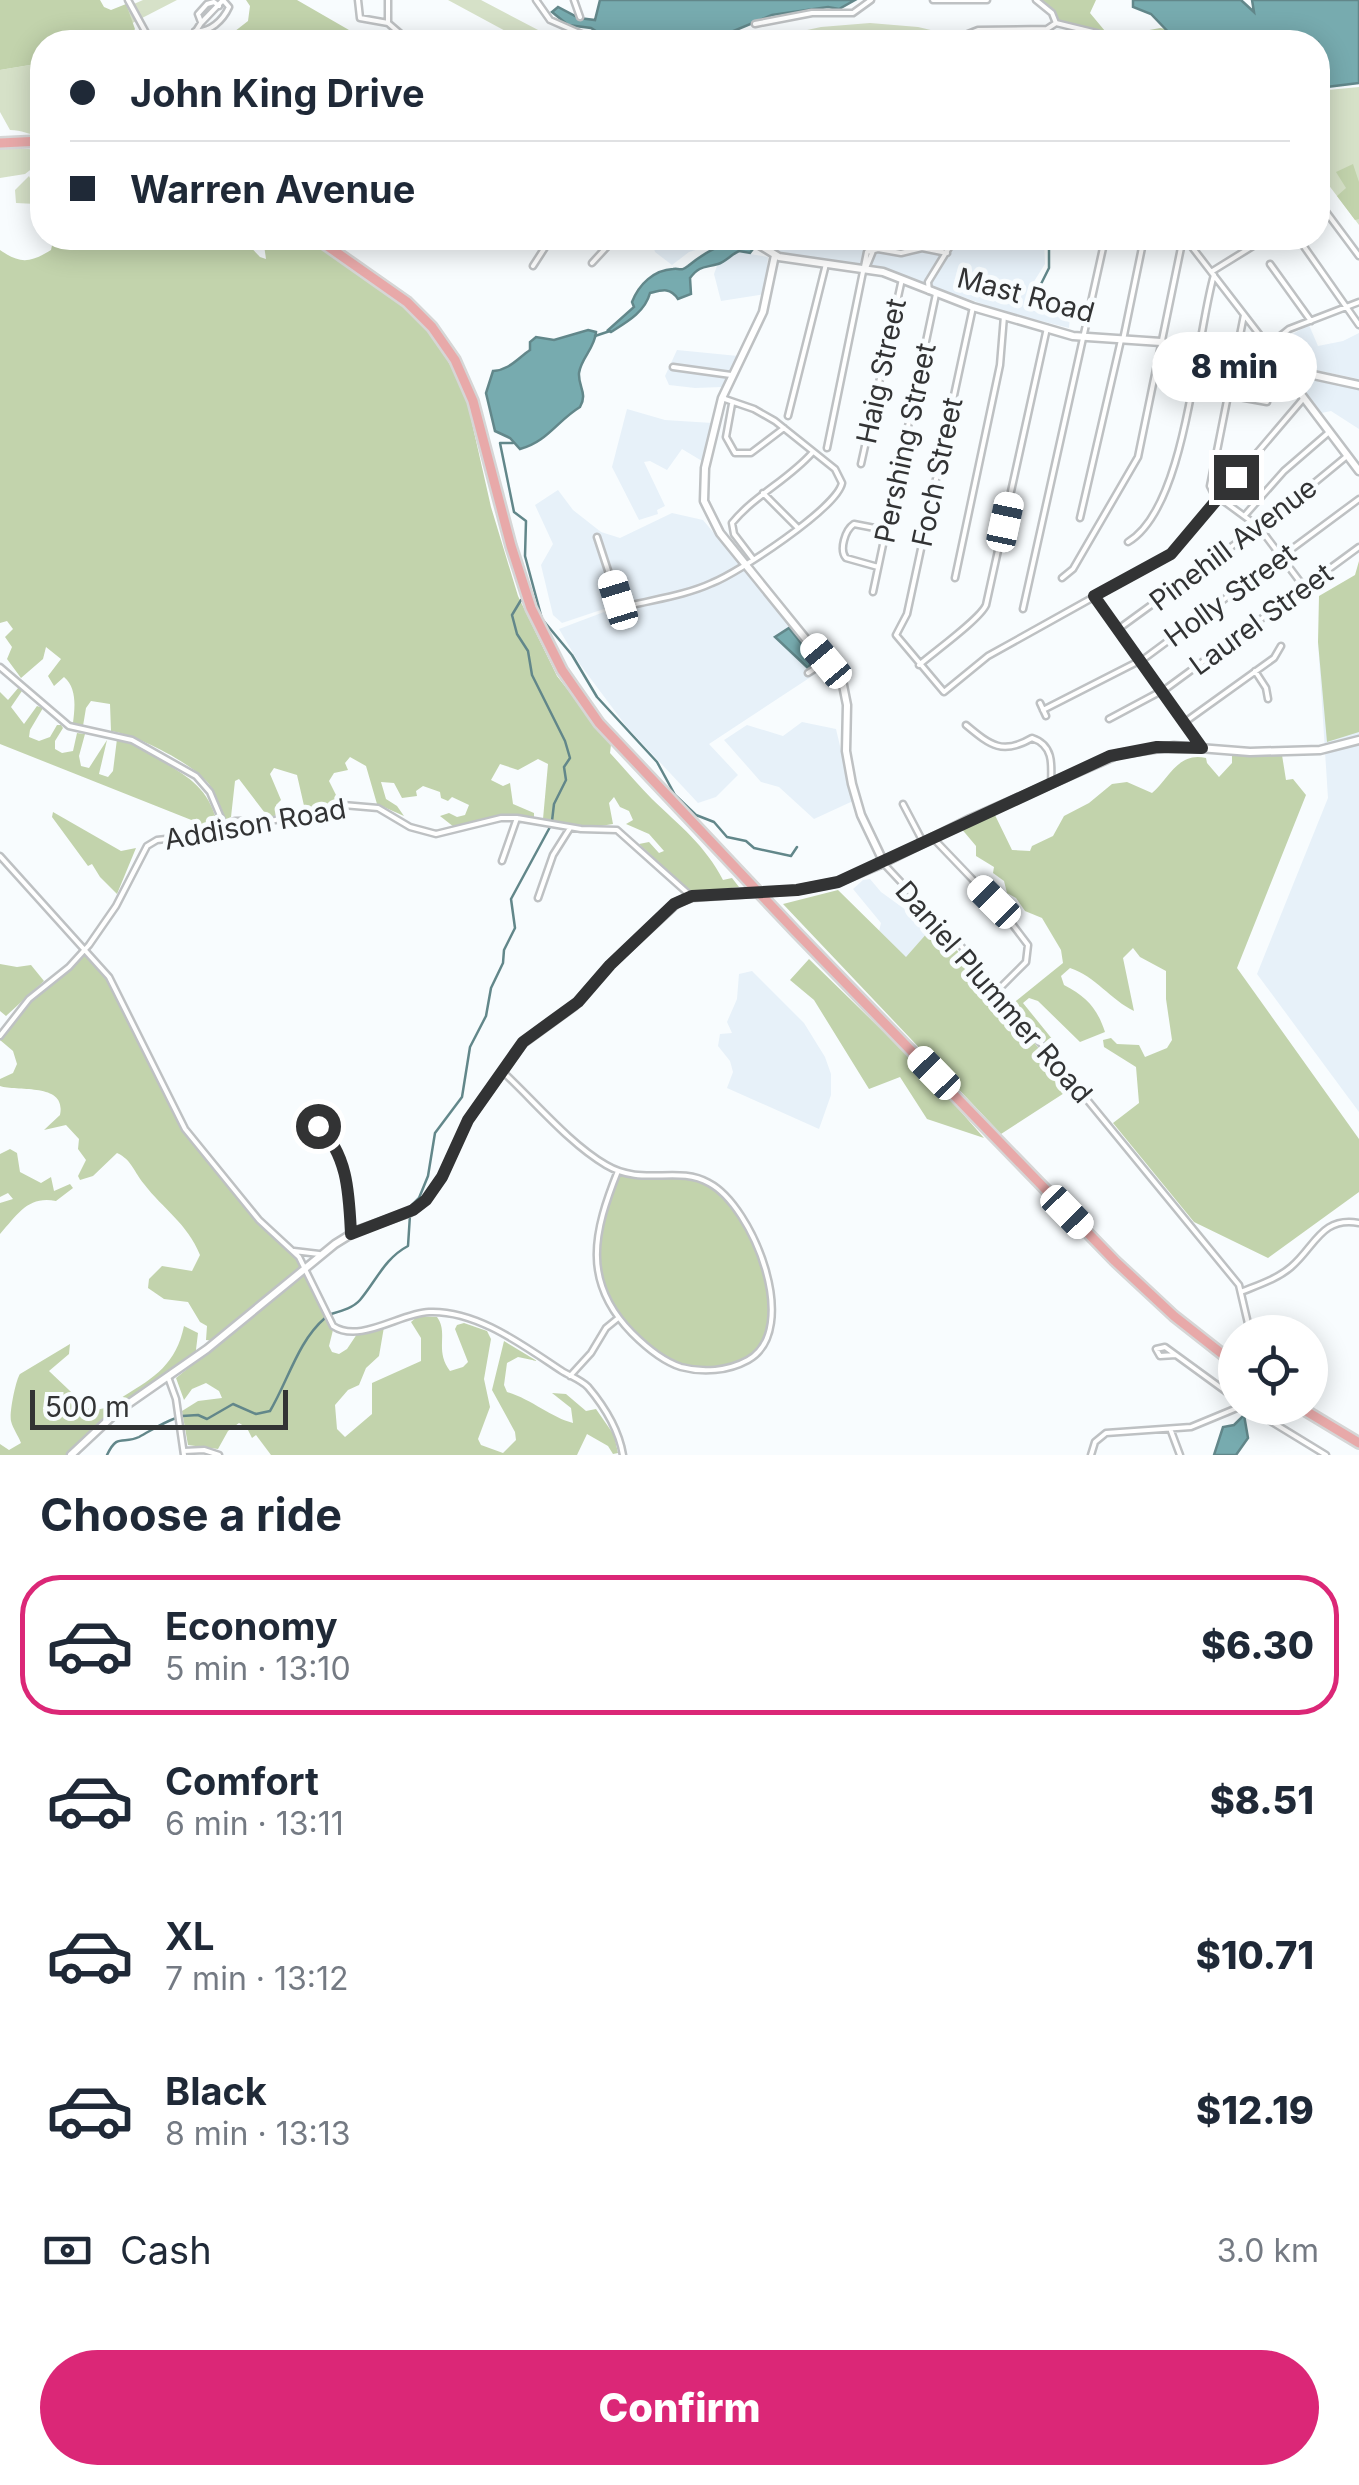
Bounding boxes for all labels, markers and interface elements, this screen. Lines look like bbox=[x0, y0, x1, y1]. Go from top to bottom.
text: John King Drive bbox=[130, 70, 425, 116]
text: Warren Avenue bbox=[130, 166, 415, 212]
street label: Mast Road bbox=[954, 260, 1098, 330]
street label: Haig Street bbox=[849, 295, 913, 447]
callout: 8 min bbox=[1154, 332, 1318, 402]
street label: Pershing Street bbox=[867, 340, 943, 546]
text: 8 min bbox=[1191, 347, 1278, 386]
street label: Foch Street bbox=[905, 394, 969, 550]
route end bbox=[1214, 455, 1259, 500]
street label: Pinehill Avenue bbox=[1143, 470, 1323, 618]
car bbox=[984, 490, 1026, 554]
street label: Holly Street bbox=[1158, 536, 1302, 654]
street label: Laurel Street bbox=[1183, 556, 1339, 682]
car bbox=[595, 567, 641, 633]
car bbox=[795, 628, 857, 694]
street label: Addison Road bbox=[161, 791, 349, 857]
car bbox=[962, 870, 1026, 934]
street label: Daniel Plummer Road bbox=[888, 874, 1100, 1110]
car bbox=[902, 1041, 966, 1105]
route start bbox=[296, 1104, 341, 1149]
car bbox=[1035, 1180, 1099, 1244]
map controls bbox=[1218, 1315, 1328, 1425]
button: locate bbox=[1218, 1315, 1328, 1425]
scale bar bbox=[30, 1385, 288, 1430]
text: 500 m bbox=[45, 1390, 130, 1424]
text: Choose a ride bbox=[40, 1487, 342, 1542]
icon: car bbox=[45, 1600, 135, 1690]
text: Economy bbox=[165, 1603, 338, 1649]
text: $6.30 bbox=[1201, 1622, 1314, 1668]
text: 5 min · 13:10 bbox=[165, 1649, 351, 1688]
icon: car bbox=[45, 1755, 135, 1845]
text: Comfort bbox=[165, 1758, 319, 1804]
text: $8.51 bbox=[1210, 1777, 1314, 1823]
text: 6 min · 13:11 bbox=[165, 1804, 344, 1843]
icon: car bbox=[45, 1910, 135, 2000]
text: XL bbox=[165, 1913, 215, 1959]
text: $10.71 bbox=[1196, 1932, 1314, 1978]
text: 7 min · 13:12 bbox=[165, 1959, 349, 1998]
icon: car bbox=[45, 2065, 135, 2155]
text: Black bbox=[165, 2068, 267, 2114]
text: $12.19 bbox=[1196, 2087, 1314, 2133]
text: 8 min · 13:13 bbox=[165, 2114, 350, 2153]
icon: cash bbox=[40, 2223, 95, 2278]
text: Cash bbox=[120, 2227, 212, 2273]
text: 3.0 km bbox=[1217, 2231, 1319, 2270]
button: Confirm bbox=[40, 2350, 1319, 2465]

